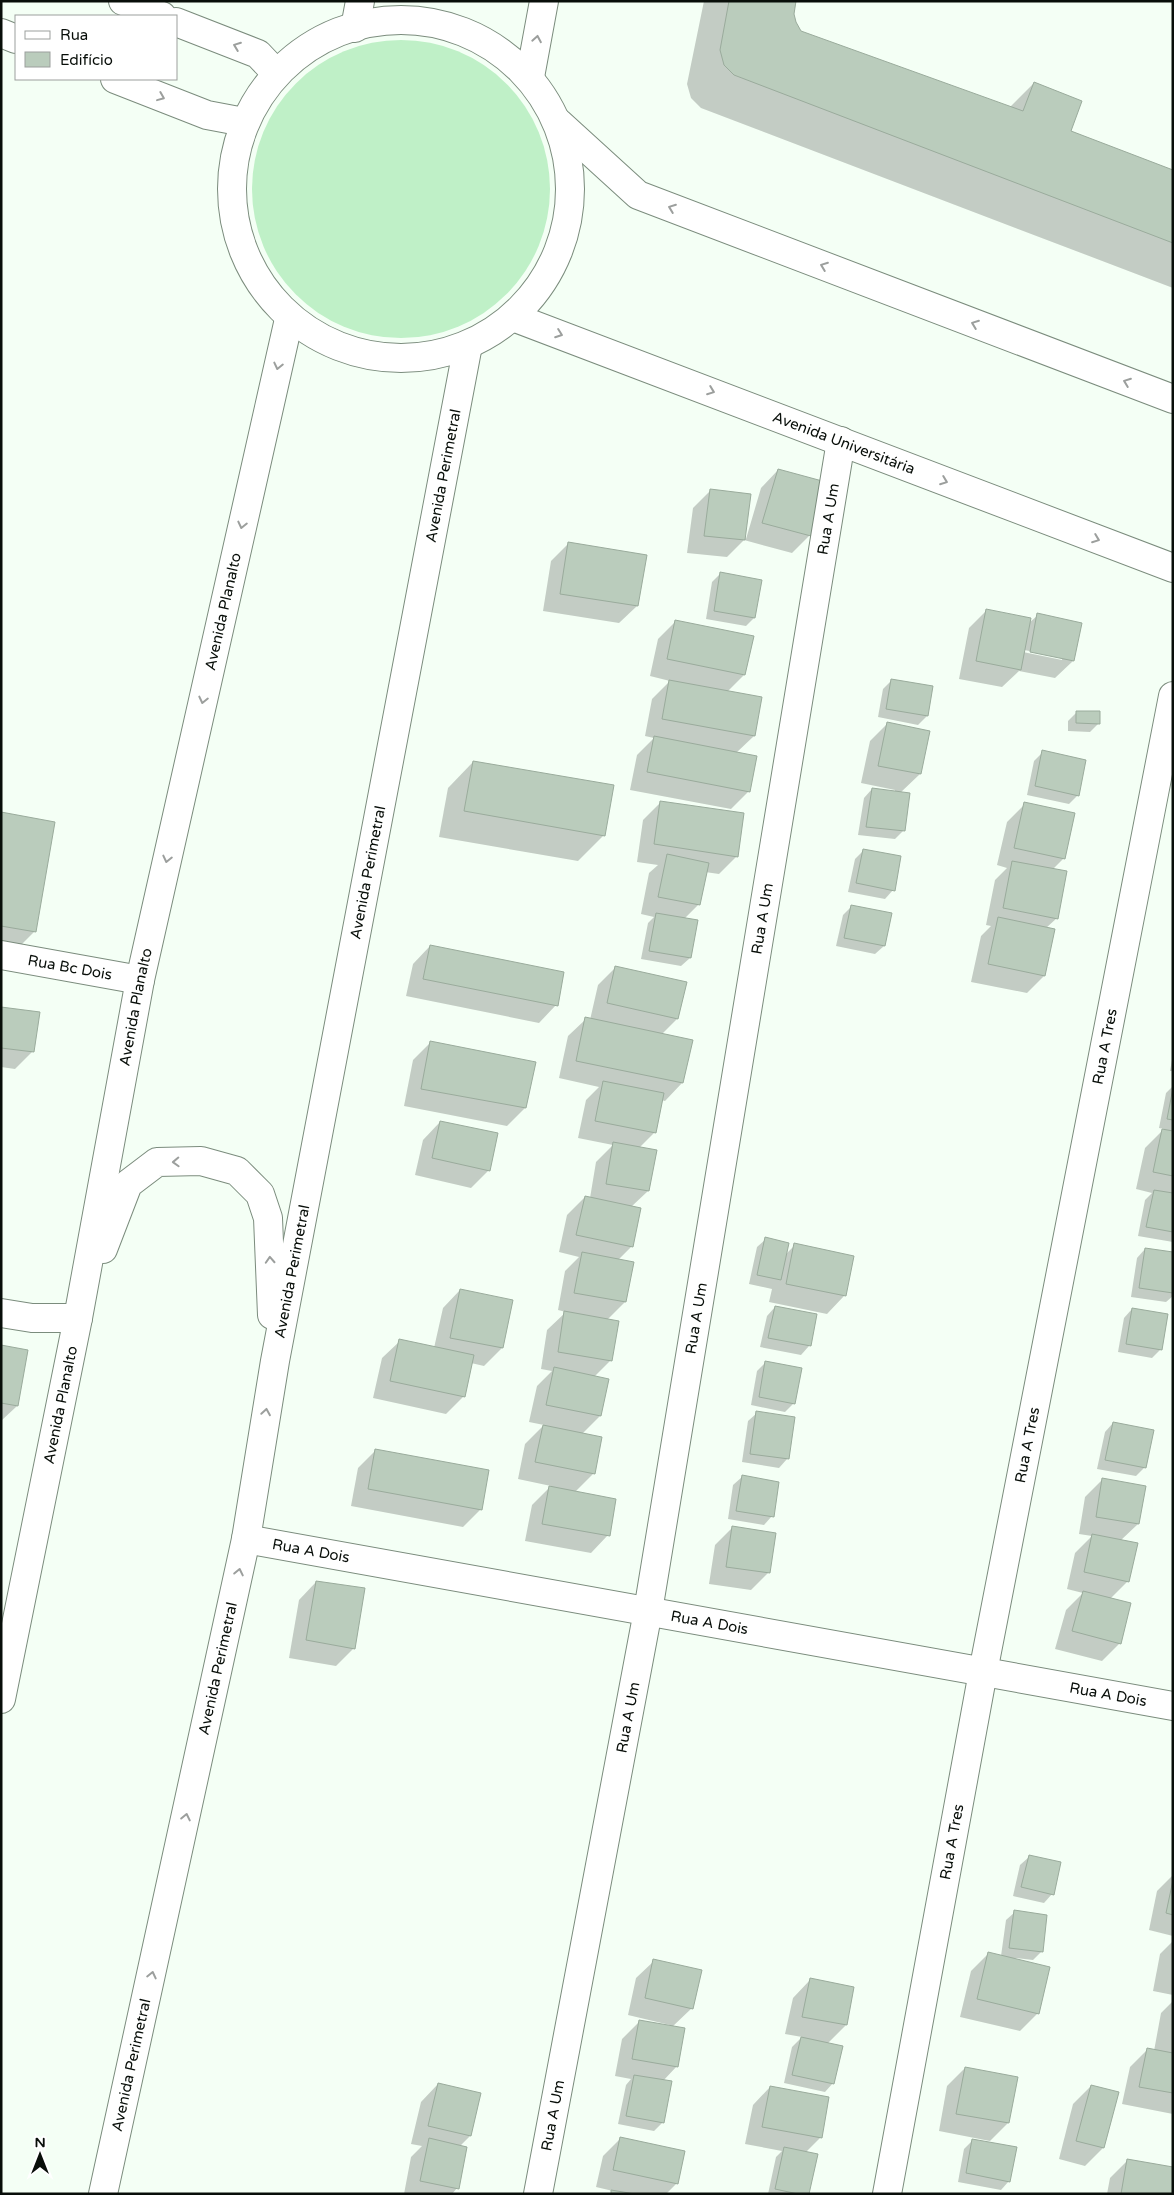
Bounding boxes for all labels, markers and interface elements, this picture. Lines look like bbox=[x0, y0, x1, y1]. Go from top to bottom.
legend bbox=[15, 15, 178, 80]
text: Rua bbox=[60, 26, 88, 44]
one-way arrow bbox=[531, 35, 541, 44]
one-way arrow bbox=[234, 41, 242, 51]
text: Edifício bbox=[60, 51, 113, 69]
one-way arrow bbox=[156, 91, 164, 101]
one-way arrow bbox=[668, 204, 677, 214]
one-way arrow bbox=[820, 262, 828, 272]
one-way arrow bbox=[972, 320, 980, 330]
one-way arrow bbox=[554, 328, 563, 338]
one-way arrow bbox=[273, 362, 284, 371]
one-way arrow bbox=[1123, 378, 1132, 388]
one-way arrow bbox=[706, 385, 715, 396]
street label: Avenida Perimetral bbox=[422, 407, 465, 544]
street label: Avenida Universitária bbox=[770, 408, 918, 478]
one-way arrow bbox=[940, 475, 948, 485]
street label: Rua A Um bbox=[813, 482, 843, 556]
one-way arrow bbox=[238, 520, 248, 529]
one-way arrow bbox=[1091, 533, 1100, 543]
street label: Avenida Planalto bbox=[201, 551, 245, 672]
one-way arrow bbox=[198, 696, 209, 705]
street label: Avenida Perimetral bbox=[346, 804, 389, 941]
one-way arrow bbox=[162, 854, 173, 863]
street label: Rua A Um bbox=[747, 882, 777, 956]
street label: Avenida Planalto bbox=[115, 946, 156, 1068]
street label: Rua Bc Dois bbox=[26, 951, 114, 984]
street label: Rua A Tres bbox=[1089, 1007, 1121, 1086]
one-way arrow bbox=[171, 1157, 179, 1167]
street label: Avenida Perimetral bbox=[271, 1203, 314, 1340]
one-way arrow bbox=[265, 1256, 276, 1264]
street label: Rua A Um bbox=[682, 1281, 711, 1355]
street label: Avenida Planalto bbox=[40, 1344, 81, 1466]
street label: Rua A Tres bbox=[1011, 1406, 1043, 1484]
one-way arrow bbox=[261, 1408, 271, 1416]
street label: Rua A Dois bbox=[271, 1535, 351, 1567]
one-way arrow bbox=[233, 1568, 243, 1577]
street label: Avenida Perimetral bbox=[195, 1600, 241, 1737]
street label: Rua A Dois bbox=[669, 1607, 750, 1638]
street label: Rua A Dois bbox=[1068, 1679, 1148, 1710]
street label: Rua A Um bbox=[612, 1680, 643, 1755]
street label: Rua A Tres bbox=[936, 1803, 968, 1881]
one-way arrow bbox=[180, 1812, 191, 1821]
one-way arrow bbox=[146, 1971, 156, 1980]
street label: Avenida Perimetral bbox=[108, 1997, 154, 2133]
street label: Rua A Um bbox=[537, 2078, 568, 2153]
north arrow bbox=[15, 2130, 65, 2180]
text: N bbox=[34, 2134, 46, 2151]

